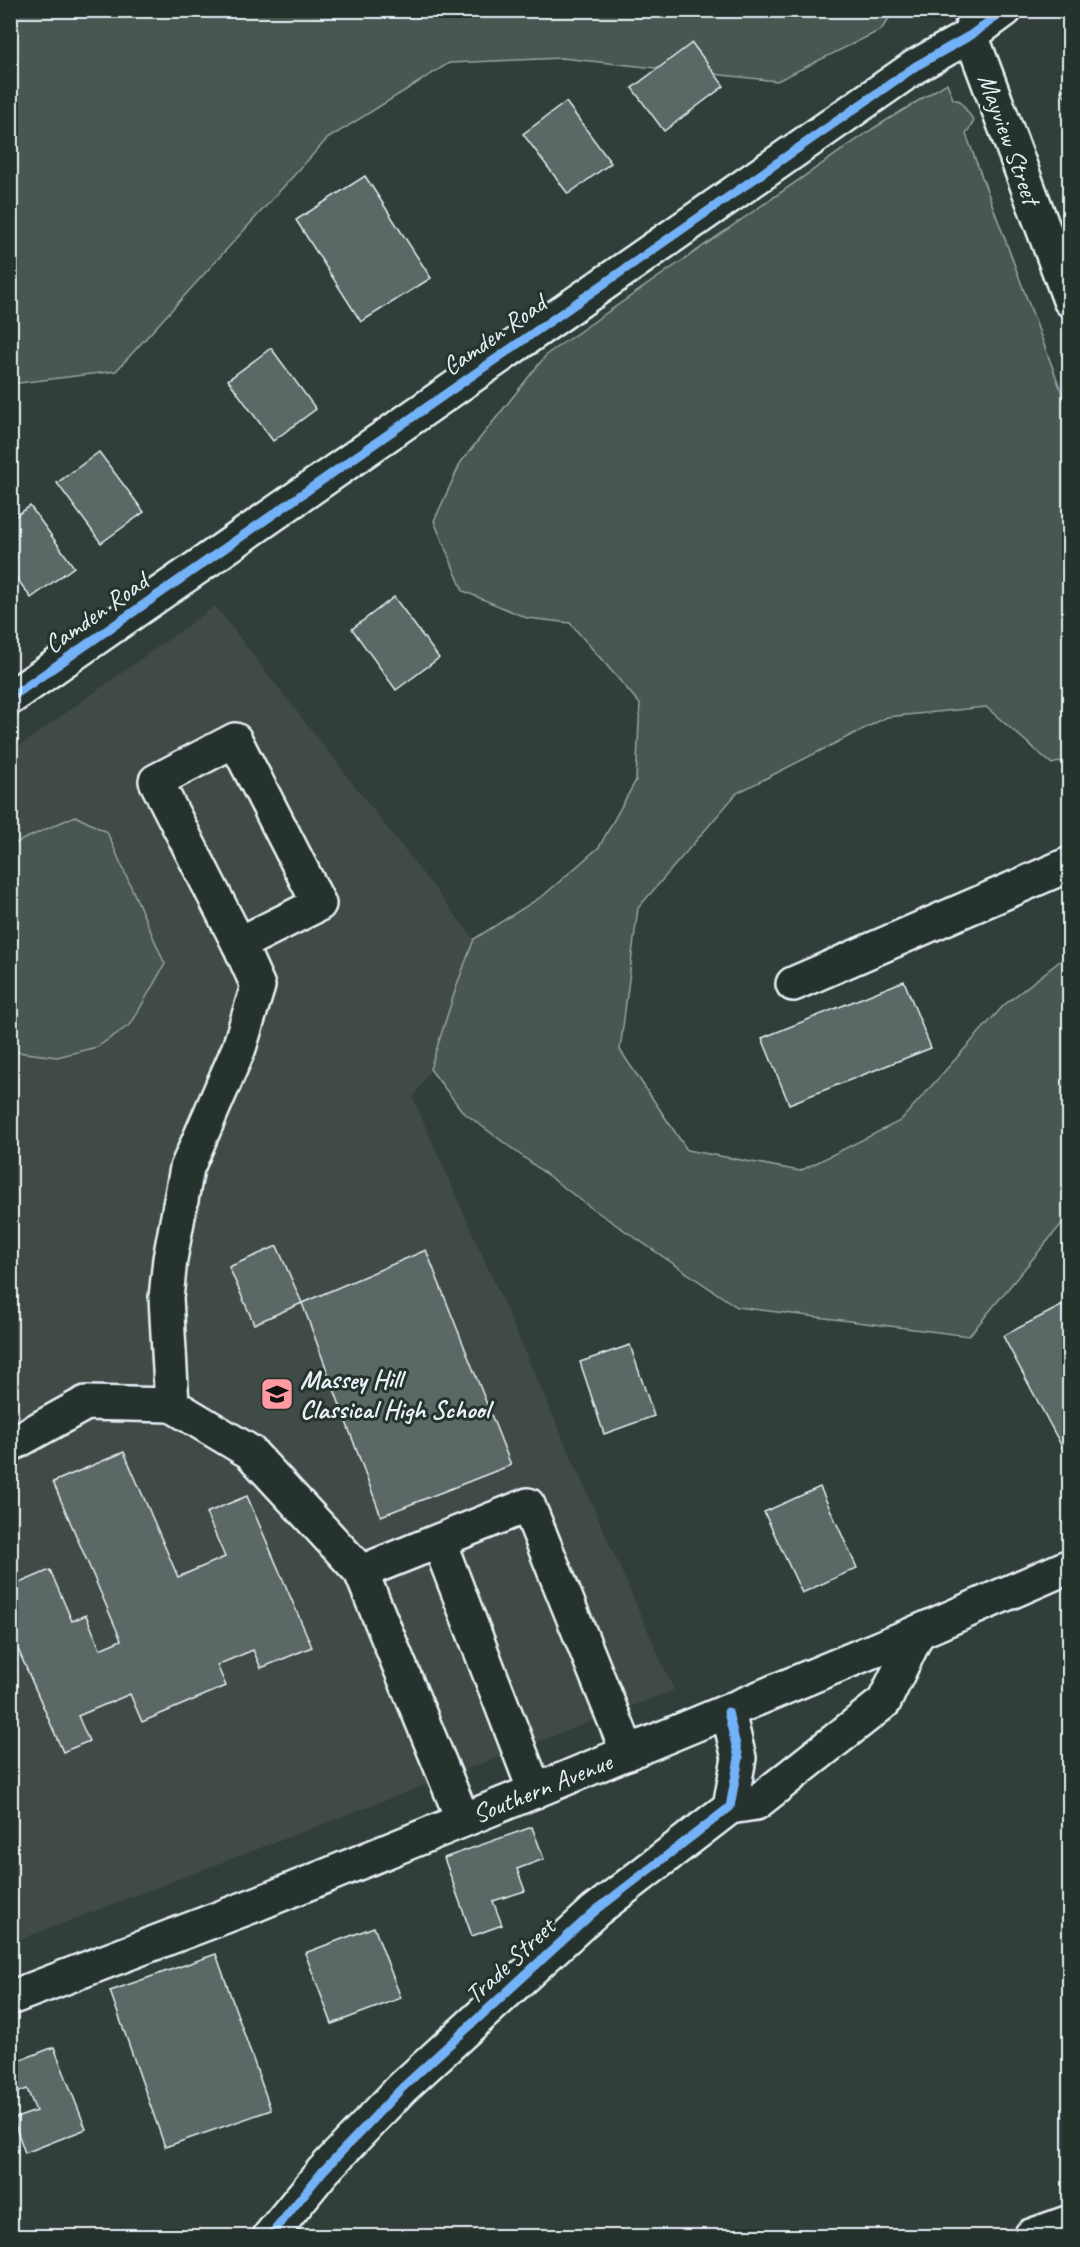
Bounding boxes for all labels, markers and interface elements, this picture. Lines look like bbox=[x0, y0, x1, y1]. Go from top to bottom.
street label: Mayview Street bbox=[970, 69, 1049, 212]
street label: Camden Road bbox=[436, 285, 555, 383]
street label: Camden Road bbox=[38, 563, 157, 661]
place label: Massey Hill Classical High School bbox=[300, 1363, 495, 1426]
school or university icon: Massey Hill Classical High School bbox=[259, 1376, 295, 1412]
street label: Southern Avenue bbox=[468, 1745, 618, 1831]
street label: Trade Street bbox=[458, 1909, 564, 2011]

